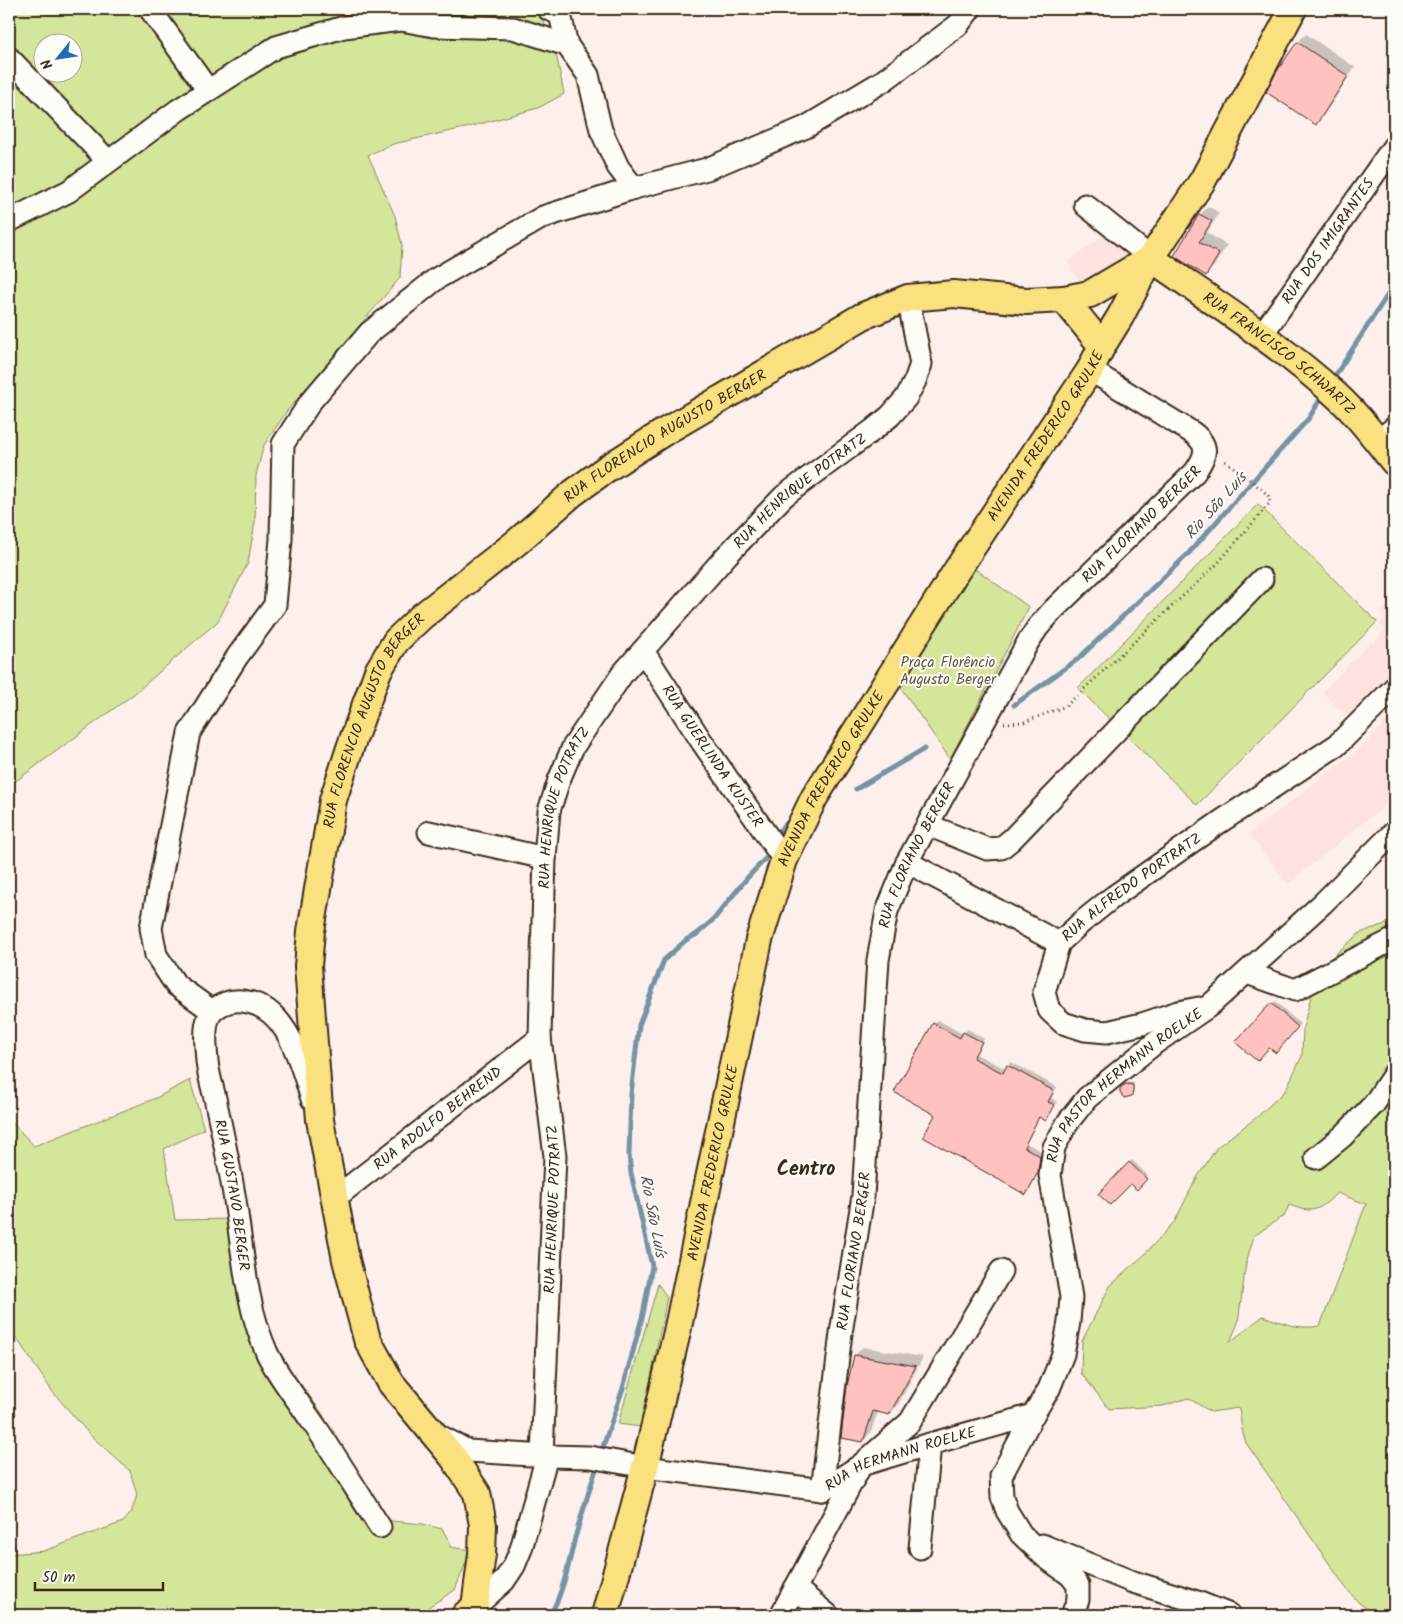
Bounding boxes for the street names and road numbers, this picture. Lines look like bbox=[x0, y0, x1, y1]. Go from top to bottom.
street label: RUA DOS IMIGRANTES bbox=[1276, 174, 1381, 309]
street label: RUA FRANCISCO SCHWARTZ bbox=[1198, 286, 1361, 421]
street label: AVENIDA FREDERICO GRULKE bbox=[981, 346, 1111, 527]
street label: RUA FLORENCIO AUGUSTO BERGER bbox=[558, 364, 771, 509]
street label: RUA HENRIQUE POTRATZ bbox=[728, 428, 872, 555]
street label: RUA FLORIANO BERGER bbox=[1076, 461, 1209, 589]
street label: RUA FLORENCIO AUGUSTO BERGER bbox=[317, 608, 431, 830]
street label: RUA GUERLINDA KUSTER bbox=[655, 680, 769, 833]
street label: AVENIDA FREDERICO GRULKE bbox=[772, 685, 892, 870]
street label: RUA HENRIQUE POTRATZ bbox=[533, 722, 597, 889]
street label: RUA FLORIANO BERGER bbox=[873, 778, 962, 930]
street label: RUA ALFREDO PORTRATZ bbox=[1056, 827, 1207, 948]
street label: RUA PASTOR HERMANN ROELKE bbox=[1041, 1002, 1209, 1164]
street label: RUA ADOLFO BEHREND bbox=[368, 1061, 508, 1177]
street label: AVENIDA FREDERICO GRULKE bbox=[681, 1061, 746, 1263]
street label: RUA GUSTAVO BERGER bbox=[207, 1117, 256, 1273]
street label: RUA HENRIQUE POTRATZ bbox=[538, 1123, 568, 1294]
street label: RUA FLORIANO BERGER bbox=[831, 1171, 878, 1332]
street label: RUA HERMANN ROELKE bbox=[820, 1420, 980, 1498]

